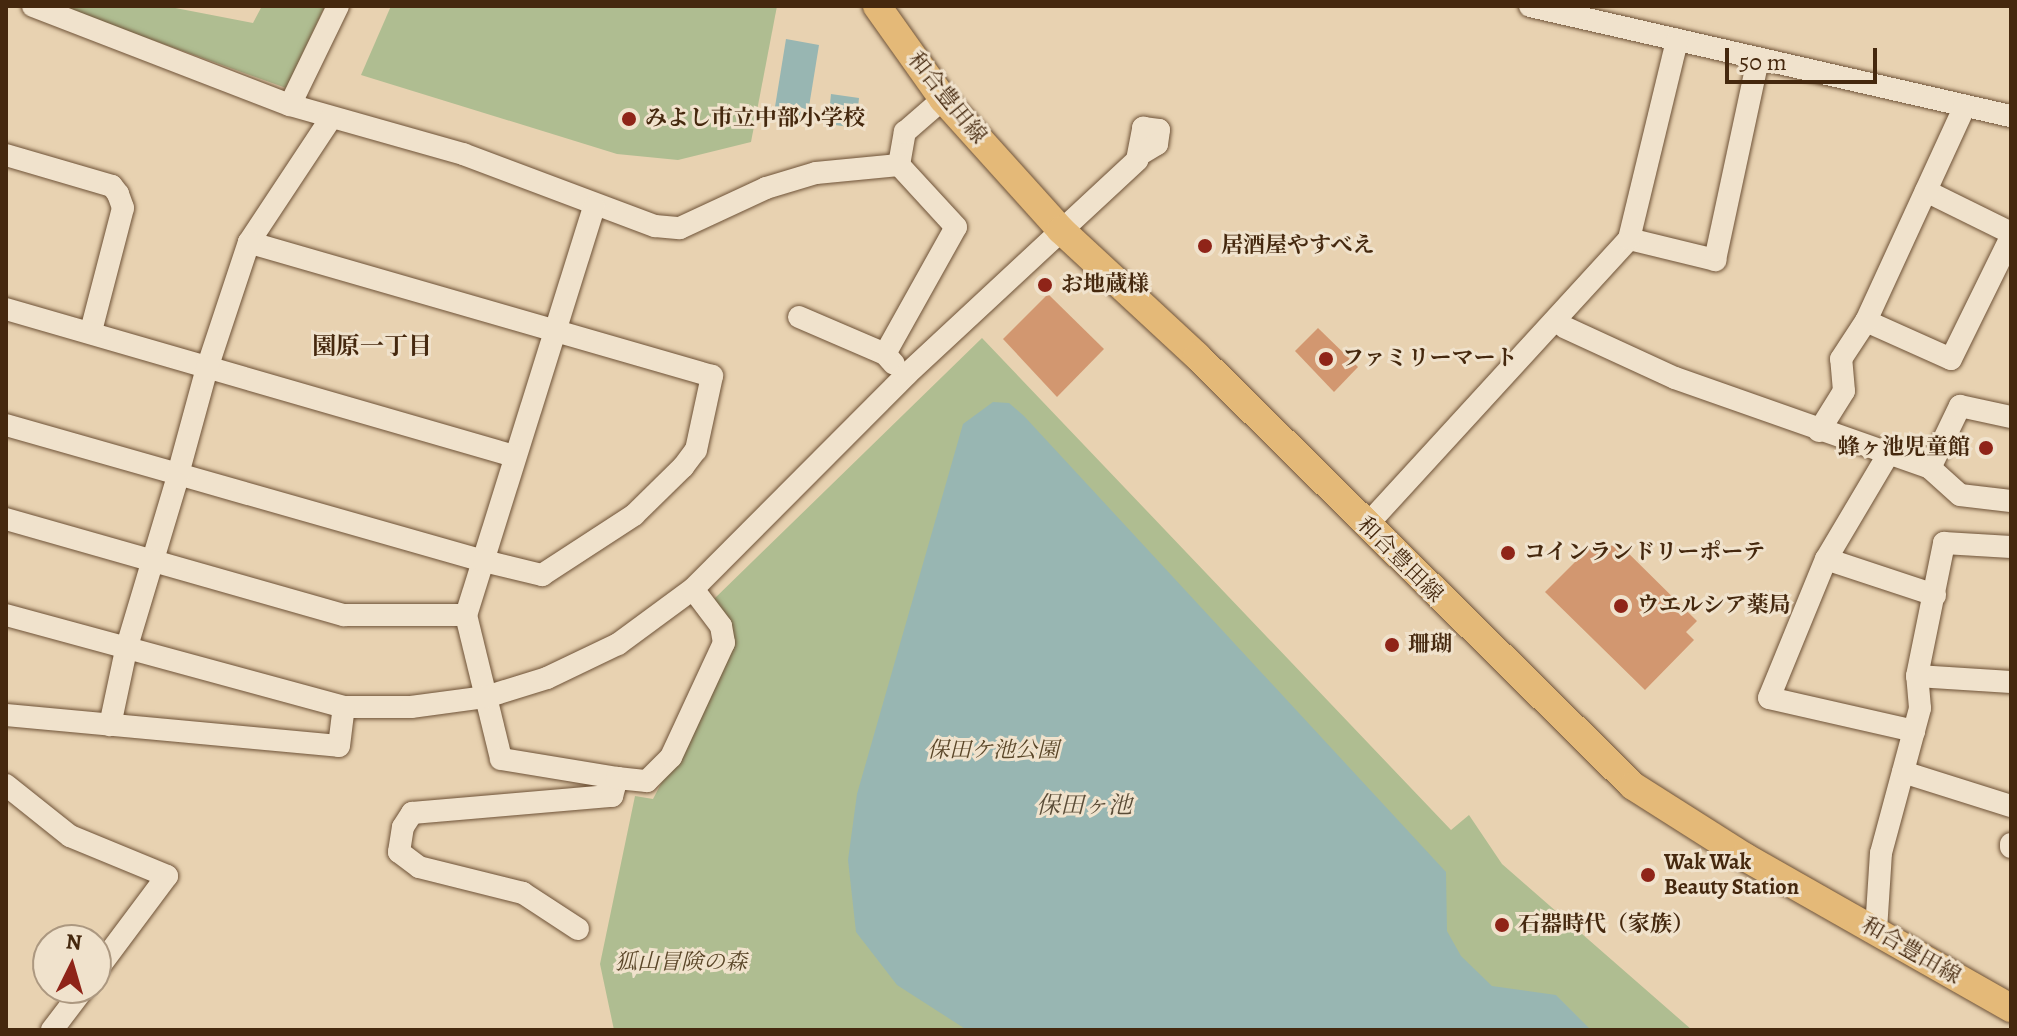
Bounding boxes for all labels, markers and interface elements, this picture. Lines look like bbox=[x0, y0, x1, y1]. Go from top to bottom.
scale bar bbox=[1729, 32, 1881, 82]
text: 50 m bbox=[1739, 46, 1787, 78]
street label: 和合豊田線 bbox=[902, 47, 992, 149]
place label: みよし市立中部小学校 bbox=[645, 106, 865, 132]
marker: みよし市立中部小学校 bbox=[620, 110, 638, 128]
place label: 居酒屋やすべえ bbox=[1221, 233, 1375, 259]
marker: 居酒屋やすべえ bbox=[1196, 237, 1214, 255]
place label: お地蔵様 bbox=[1061, 272, 1149, 298]
marker: お地蔵様 bbox=[1036, 276, 1054, 294]
district label: 園原一丁目 bbox=[312, 333, 432, 361]
place label: ファミリーマート bbox=[1342, 346, 1518, 372]
marker: ファミリーマート bbox=[1317, 350, 1335, 368]
place label: 蜂ヶ池児童館 bbox=[1838, 435, 1970, 461]
marker: 蜂ヶ池児童館 bbox=[1977, 439, 1995, 457]
street label: 和合豊田線 bbox=[1352, 512, 1448, 608]
place label: コインランドリーポーテ bbox=[1524, 540, 1766, 566]
marker: コインランドリーポーテ bbox=[1499, 544, 1517, 562]
place label: ウエルシア薬局 bbox=[1637, 593, 1791, 619]
marker: ウエルシア薬局 bbox=[1612, 597, 1630, 615]
place label: 珊瑚 bbox=[1408, 632, 1452, 658]
marker: 珊瑚 bbox=[1383, 636, 1401, 654]
park label: 保田ケ池公園 bbox=[927, 738, 1059, 764]
water label: 保田ヶ池 bbox=[1036, 792, 1132, 820]
place label: Wak Wak Beauty Station bbox=[1664, 849, 1799, 900]
marker: Wak Wak Beauty Station bbox=[1639, 866, 1657, 884]
place label: 石器時代（家族） bbox=[1518, 912, 1694, 938]
street label: 和合豊田線 bbox=[1857, 912, 1965, 990]
marker: 石器時代（家族） bbox=[1493, 916, 1511, 934]
north arrow bbox=[32, 924, 112, 1004]
text: N bbox=[65, 926, 83, 958]
park label: 狐山冒険の森 bbox=[615, 950, 747, 976]

